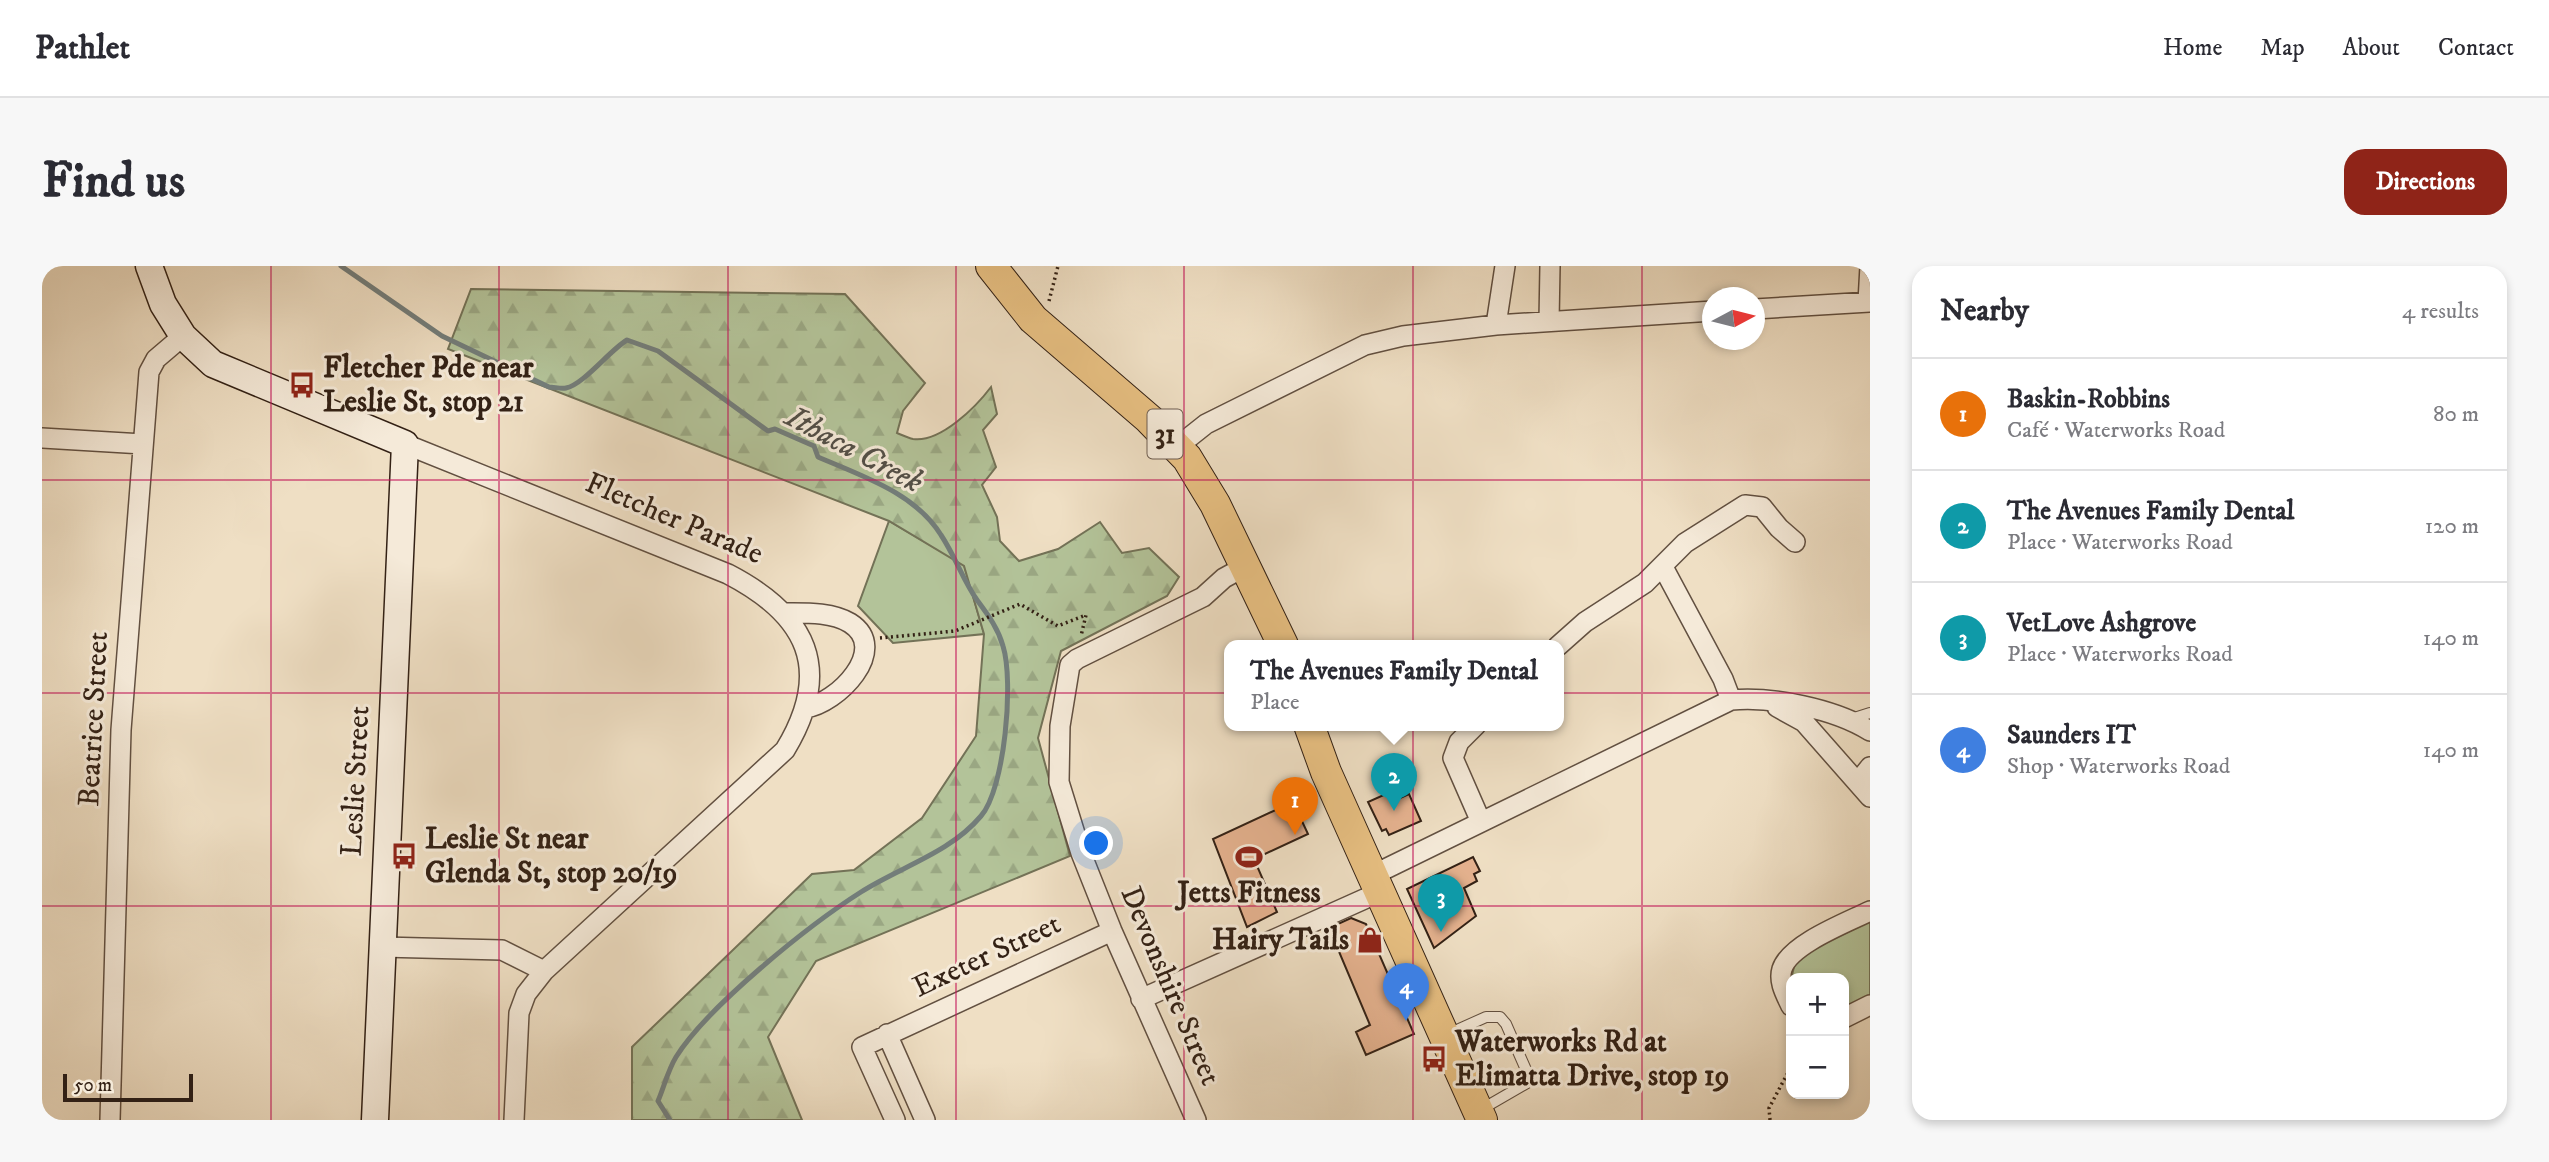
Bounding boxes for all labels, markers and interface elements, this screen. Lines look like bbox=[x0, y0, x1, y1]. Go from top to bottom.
text: Pathlet bbox=[35, 28, 130, 69]
text: Home bbox=[2163, 33, 2222, 63]
text: Map bbox=[2260, 33, 2305, 63]
text: About bbox=[2343, 33, 2400, 63]
text: Contact bbox=[2438, 33, 2514, 63]
button: Directions bbox=[2344, 149, 2507, 215]
text: Find us bbox=[42, 151, 185, 213]
north arrow bbox=[1702, 287, 1765, 350]
text: Nearby bbox=[1940, 293, 2029, 330]
text: 4 results bbox=[2402, 297, 2479, 326]
place label: Fletcher Pde near Leslie St, stop 21 bbox=[323, 350, 534, 421]
bus stop icon: Fletcher Pde near Leslie St, stop 21 bbox=[287, 370, 317, 400]
text: Baskin-Robbins bbox=[2007, 383, 2170, 416]
water label: Ithaca Creek bbox=[777, 396, 930, 503]
text: 1 bbox=[1959, 400, 1967, 429]
text: 80 m bbox=[2433, 400, 2479, 429]
road number: 31 bbox=[1148, 410, 1182, 458]
text: Café · Waterworks Road bbox=[2007, 416, 2225, 445]
street label: Fletcher Parade bbox=[580, 465, 768, 573]
text: The Avenues Family Dental bbox=[2007, 495, 2294, 528]
text: 2 bbox=[1957, 512, 1969, 541]
text: 120 m bbox=[2425, 512, 2479, 541]
text: Place · Waterworks Road bbox=[2007, 528, 2233, 557]
text: VetLove Ashgrove bbox=[2007, 607, 2196, 640]
text: 3 bbox=[1959, 624, 1967, 653]
text: 140 m bbox=[2423, 624, 2479, 653]
street label: Beatrice Street bbox=[71, 630, 117, 808]
popup bbox=[1224, 640, 1564, 731]
text: Place · Waterworks Road bbox=[2007, 640, 2233, 669]
text: The Avenues Family Dental bbox=[1250, 655, 1538, 688]
text: Place bbox=[1250, 688, 1300, 717]
street label: Leslie Street bbox=[334, 705, 378, 857]
text: Saunders IT bbox=[2007, 719, 2136, 752]
text: 4 bbox=[1956, 736, 1970, 765]
text: 140 m bbox=[2423, 736, 2479, 765]
text: Shop · Waterworks Road bbox=[2007, 752, 2230, 781]
pin: 2 bbox=[1371, 753, 1417, 811]
pin: 1 bbox=[1272, 777, 1318, 835]
place label: Leslie St near Glenda St, stop 20/19 bbox=[425, 821, 678, 892]
your location bbox=[1079, 826, 1113, 860]
bus stop icon: Leslie St near Glenda St, stop 20/19 bbox=[389, 841, 419, 871]
sports icon: Jetts Fitness bbox=[1234, 842, 1264, 872]
pin: 3 bbox=[1418, 874, 1464, 932]
place label: Jetts Fitness bbox=[1174, 875, 1321, 912]
street label: Devonshire Street bbox=[1111, 881, 1229, 1091]
street label: Exeter Street bbox=[907, 906, 1067, 1006]
place label: Hairy Tails bbox=[1212, 922, 1349, 959]
shop icon: Hairy Tails bbox=[1355, 925, 1385, 955]
pin: 4 bbox=[1383, 963, 1429, 1021]
map controls bbox=[1786, 973, 1849, 1099]
button: + bbox=[1786, 973, 1849, 1036]
place label: Waterworks Rd at Elimatta Drive, stop 19 bbox=[1454, 1024, 1730, 1095]
button: − bbox=[1786, 1036, 1849, 1099]
bus stop icon: Waterworks Rd at Elimatta Drive, stop 19 bbox=[1419, 1044, 1449, 1074]
scale bar bbox=[63, 1071, 192, 1103]
text: 50 m bbox=[74, 1074, 112, 1097]

